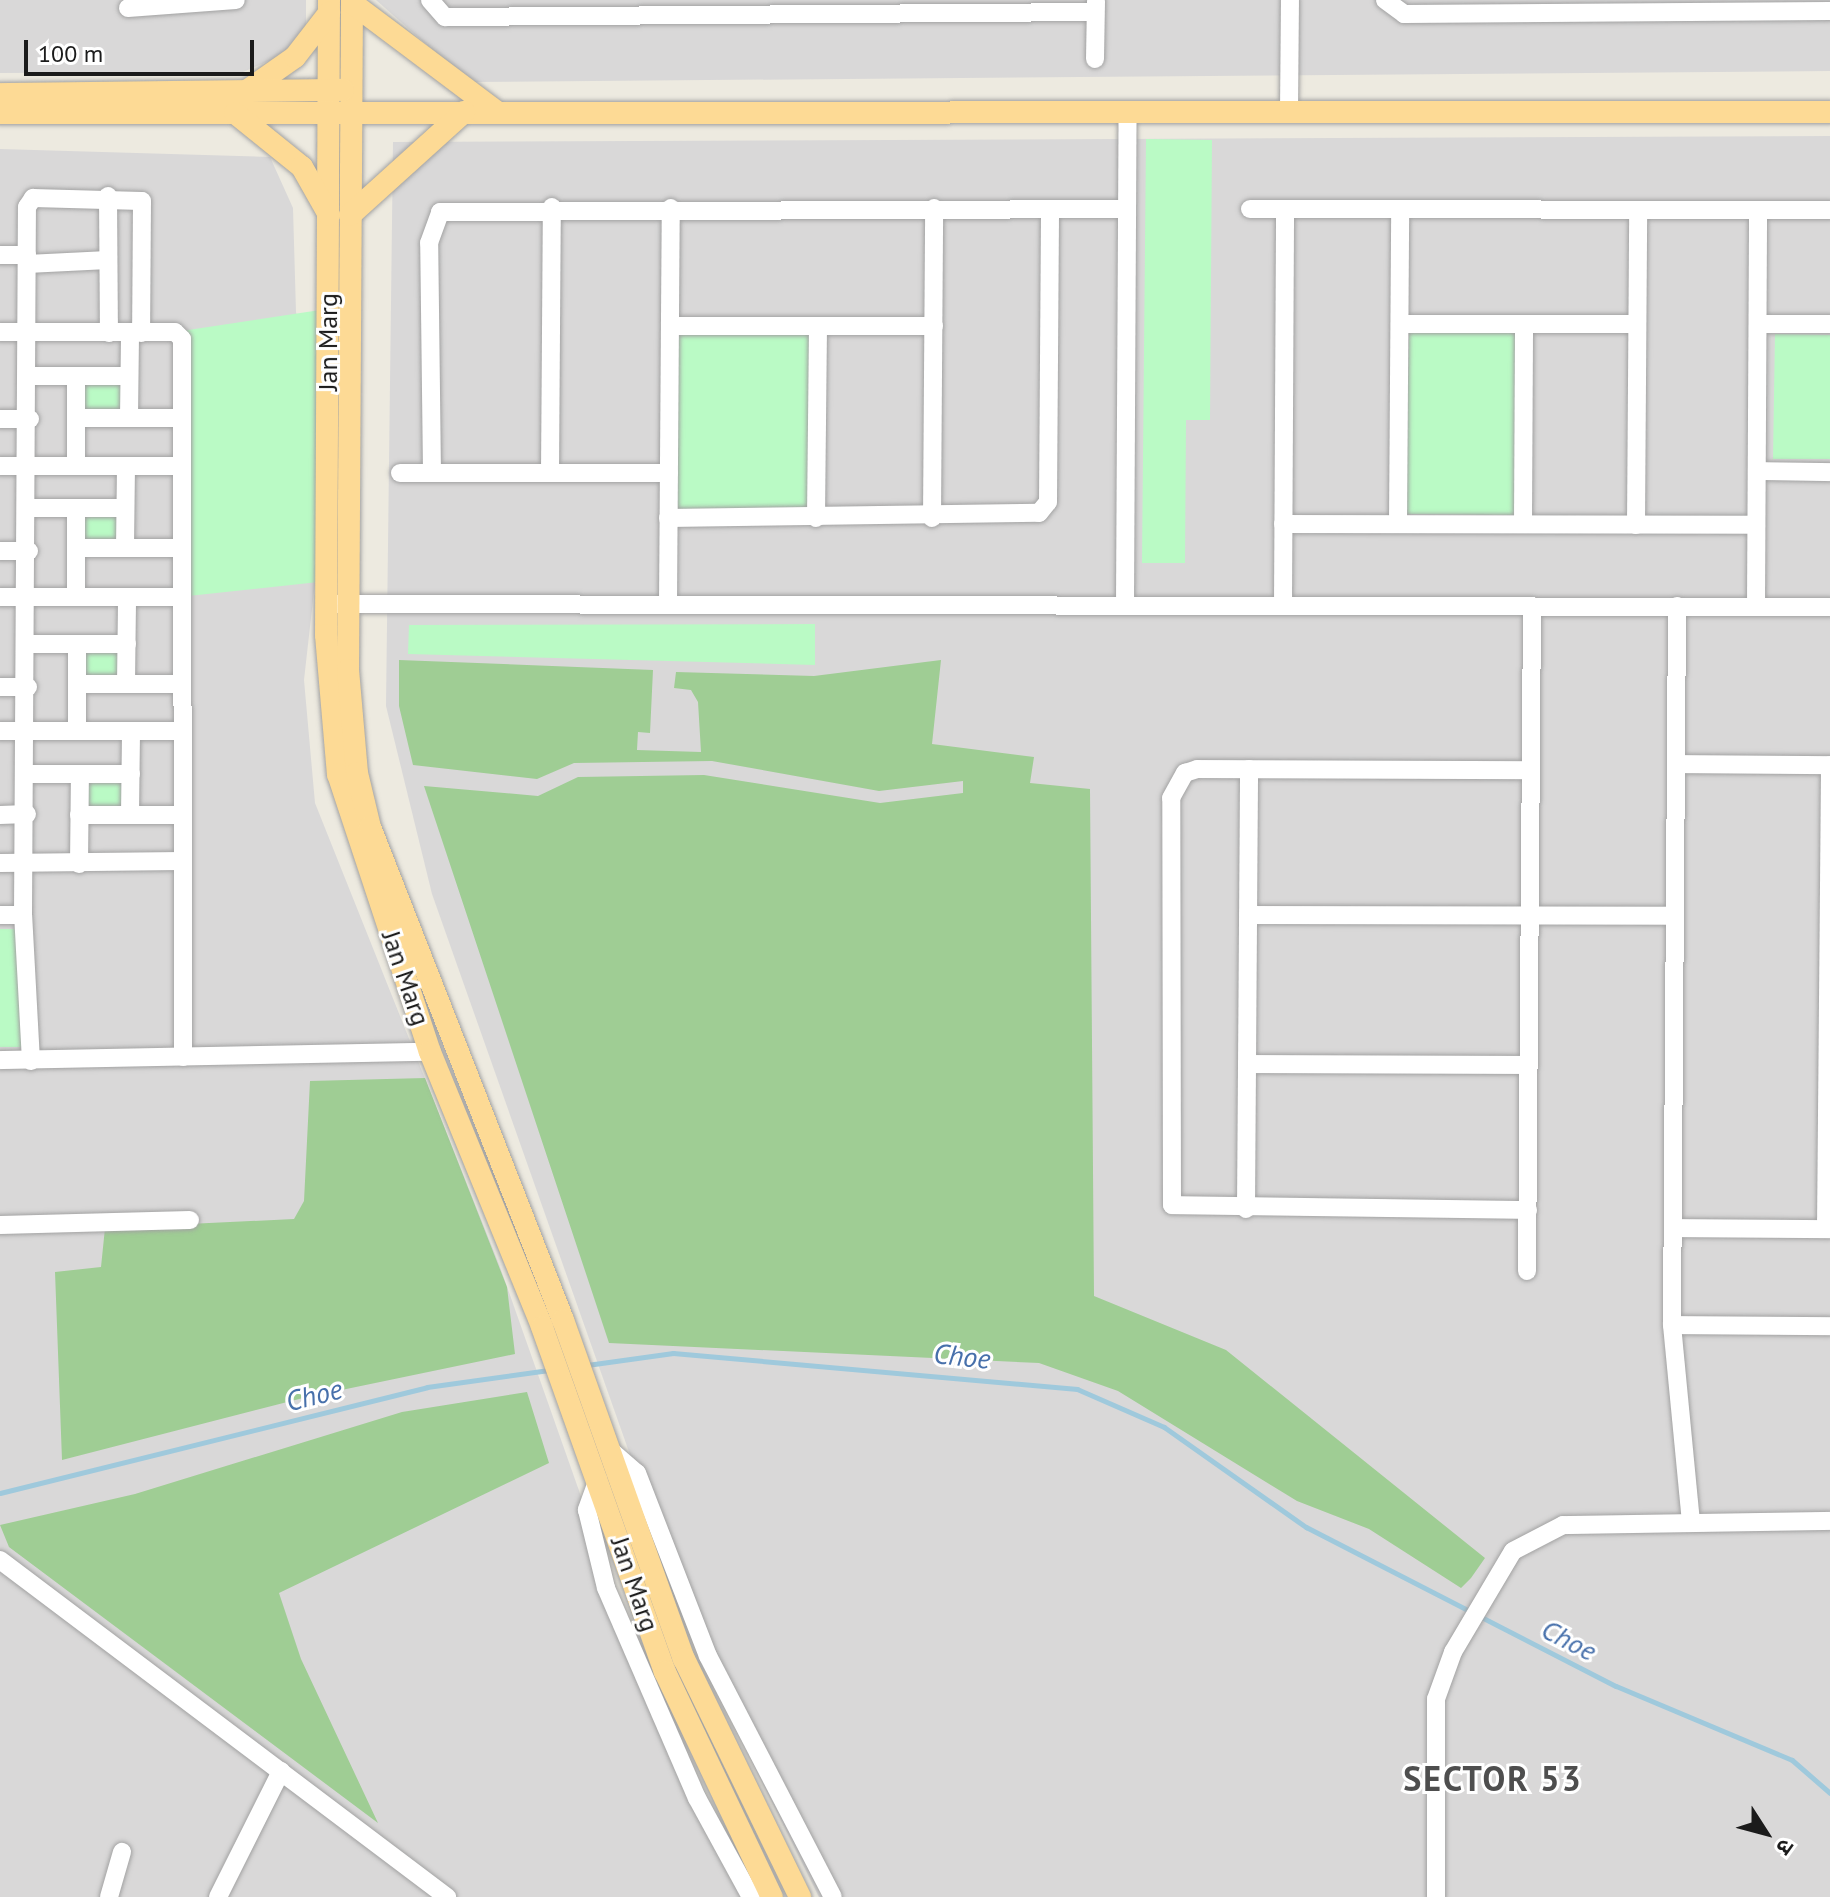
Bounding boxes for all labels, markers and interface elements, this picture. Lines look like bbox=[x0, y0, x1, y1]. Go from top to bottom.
scale bar bbox=[28, 24, 258, 74]
text: 100 m bbox=[38, 38, 103, 69]
street label: Jan Marg bbox=[312, 293, 344, 391]
street label: Jan Marg bbox=[375, 927, 437, 1029]
water label: Choe bbox=[932, 1336, 992, 1376]
water label: Choe bbox=[282, 1372, 346, 1418]
street label: Jan Marg bbox=[604, 1533, 666, 1635]
water label: Choe bbox=[1536, 1612, 1602, 1668]
district label: SECTOR 53 bbox=[1403, 1759, 1583, 1799]
north arrow bbox=[1726, 1793, 1806, 1873]
text: उ bbox=[1770, 1834, 1801, 1861]

